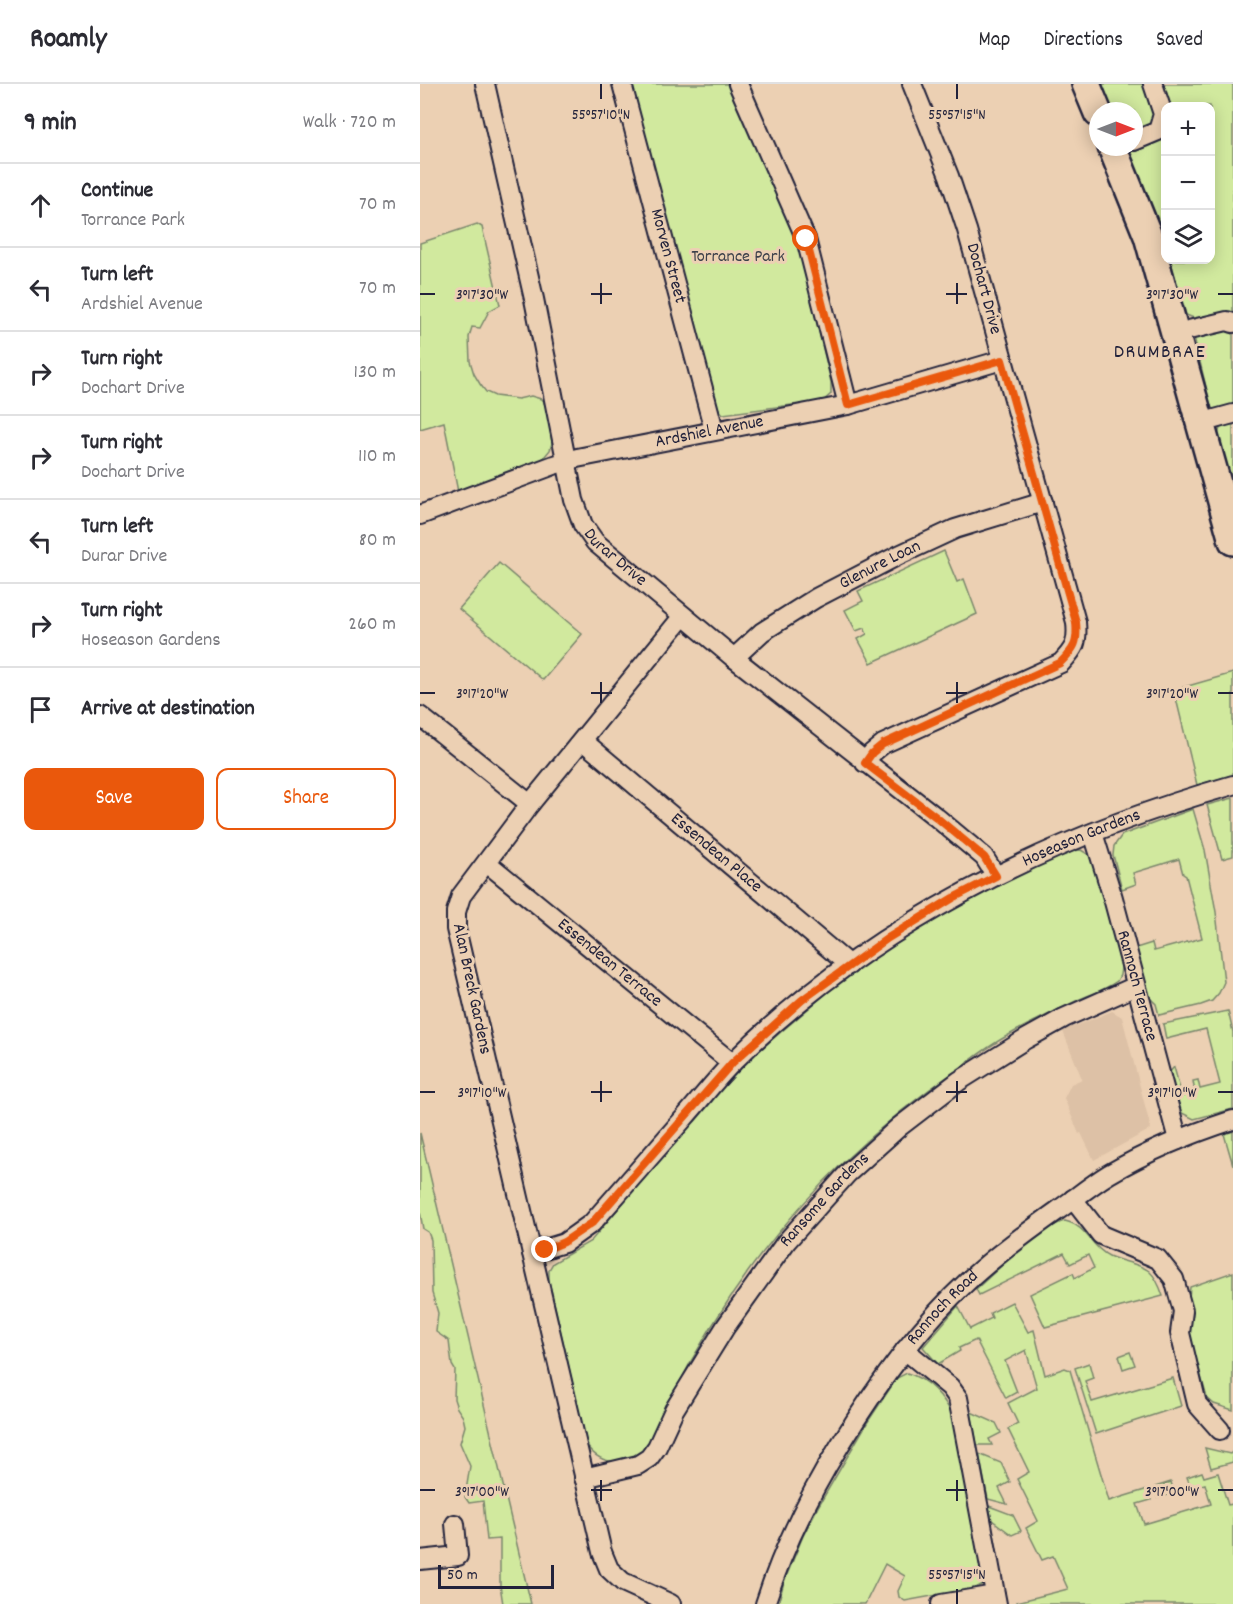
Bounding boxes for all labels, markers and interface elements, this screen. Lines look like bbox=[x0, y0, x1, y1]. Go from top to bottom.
text: Roamly bbox=[30, 21, 106, 61]
text: Map bbox=[979, 26, 1010, 56]
text: Directions bbox=[1043, 26, 1123, 56]
text: Saved bbox=[1156, 26, 1203, 56]
north arrow bbox=[1089, 102, 1143, 156]
map controls bbox=[1161, 102, 1215, 264]
button: + bbox=[1161, 102, 1215, 156]
text: 9 min bbox=[24, 105, 77, 142]
text: 55°57'10"N bbox=[572, 105, 630, 127]
text: 55°57'15"N bbox=[928, 105, 986, 127]
text: Walk · 720 m bbox=[303, 109, 396, 137]
button: − bbox=[1161, 156, 1215, 210]
text: Continue bbox=[81, 176, 153, 207]
icon: ahead bbox=[24, 189, 57, 222]
text: 70 m bbox=[359, 191, 396, 219]
street label: Morven Street bbox=[643, 206, 692, 306]
text: Torrance Park bbox=[81, 207, 185, 235]
button: layers bbox=[1161, 210, 1215, 264]
route start bbox=[792, 225, 818, 251]
street label: Dochart Drive bbox=[959, 241, 1007, 337]
park label: Torrance Park bbox=[691, 245, 785, 270]
text: Turn left bbox=[81, 260, 153, 291]
icon: left bbox=[24, 273, 57, 306]
text: 70 m bbox=[359, 275, 396, 303]
text: 3°17'30"W bbox=[456, 285, 509, 307]
text: 3°17'30"W bbox=[1146, 285, 1199, 307]
text: Ardshiel Avenue bbox=[81, 291, 203, 319]
district label: DRUMBRAE bbox=[1114, 339, 1206, 367]
text: Turn right bbox=[81, 344, 163, 375]
icon: right bbox=[24, 357, 57, 390]
text: 130 m bbox=[354, 359, 396, 387]
text: Dochart Drive bbox=[81, 375, 185, 403]
street label: Ardshiel Avenue bbox=[653, 409, 766, 455]
text: Turn right bbox=[81, 428, 163, 459]
icon: right bbox=[24, 441, 57, 474]
text: 110 m bbox=[358, 443, 396, 471]
text: Dochart Drive bbox=[81, 459, 185, 487]
text: Turn left bbox=[81, 512, 153, 543]
street label: Durar Drive bbox=[577, 524, 652, 593]
icon: left bbox=[24, 525, 57, 558]
text: 80 m bbox=[359, 527, 396, 555]
street label: Glenure Loan bbox=[835, 534, 925, 596]
text: Durar Drive bbox=[81, 543, 167, 571]
text: Turn right bbox=[81, 596, 163, 627]
icon: right bbox=[24, 609, 57, 642]
text: 260 m bbox=[348, 611, 396, 639]
text: Hoseason Gardens bbox=[81, 627, 221, 655]
text: 3°17'20"W bbox=[456, 684, 508, 706]
text: 3°17'20"W bbox=[1146, 684, 1198, 706]
icon: arrive bbox=[24, 693, 57, 726]
text: Arrive at destination bbox=[81, 694, 255, 725]
button: Save bbox=[24, 768, 204, 830]
button: Share bbox=[216, 768, 396, 830]
street label: Hoseason Gardens bbox=[1018, 803, 1144, 874]
street label: Essendean Place bbox=[665, 807, 767, 899]
street label: Essendean Terrace bbox=[552, 912, 667, 1013]
street label: Alan Breck Gardens bbox=[445, 921, 497, 1057]
street label: Rannoch Terrace bbox=[1110, 928, 1163, 1044]
text: 3°17'10"W bbox=[458, 1083, 507, 1105]
text: 3°17'10"W bbox=[1148, 1083, 1197, 1105]
street label: Ransome Gardens bbox=[774, 1147, 875, 1253]
route end bbox=[531, 1236, 557, 1262]
street label: Rannoch Road bbox=[901, 1264, 984, 1351]
text: 3°17'00"W bbox=[455, 1482, 509, 1504]
text: 3°17'00"W bbox=[1145, 1482, 1199, 1504]
scale bar bbox=[438, 1562, 554, 1590]
text: 50 m bbox=[447, 1564, 478, 1587]
text: 55°57'15"N bbox=[928, 1565, 986, 1587]

